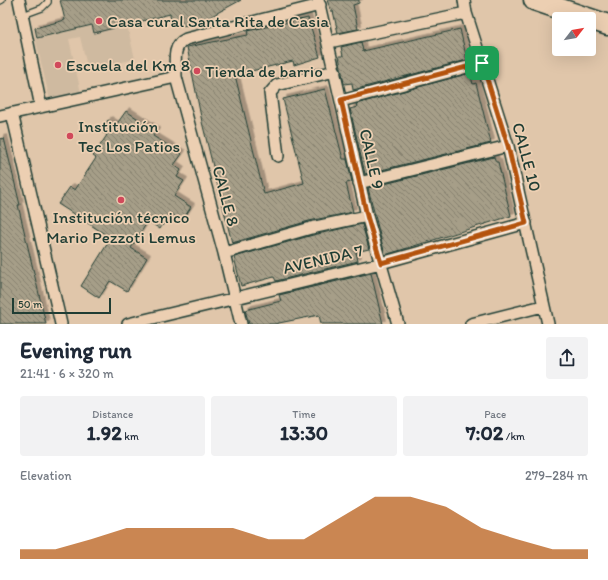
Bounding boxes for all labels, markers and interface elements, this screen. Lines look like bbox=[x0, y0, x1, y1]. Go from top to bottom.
place label: Casa cural Santa Rita de Casia bbox=[107, 11, 329, 31]
north arrow bbox=[552, 12, 596, 56]
map controls bbox=[552, 12, 596, 56]
marker: Casa cural Santa Rita de Casia bbox=[94, 16, 104, 26]
pin bbox=[465, 46, 499, 80]
icon: arrive bbox=[471, 52, 493, 74]
place label: Escuela del Km 8 bbox=[66, 55, 190, 75]
marker: Escuela del Km 8 bbox=[53, 60, 63, 70]
place label: Tienda de barrio bbox=[205, 61, 323, 81]
marker: Tienda de barrio bbox=[192, 66, 202, 76]
place label: Institución Tec Los Patios bbox=[78, 116, 180, 156]
street label: CALLE 10 bbox=[508, 120, 546, 194]
street label: CALLE 9 bbox=[355, 127, 389, 191]
marker: Institución Tec Los Patios bbox=[65, 131, 75, 141]
street label: CALLE 8 bbox=[208, 164, 244, 228]
marker: Institución técnico Mario Pezzoti Lemus bbox=[116, 195, 126, 205]
place label: Institución técnico Mario Pezzoti Lemus bbox=[46, 207, 196, 247]
street label: AVENIDA 7 bbox=[281, 240, 366, 278]
scale bar bbox=[12, 296, 111, 315]
text: 50 m bbox=[18, 298, 42, 311]
text: Evening run bbox=[20, 337, 132, 364]
button: share bbox=[546, 337, 588, 379]
text: 21:41 · 6 × 320 m bbox=[20, 366, 114, 381]
text: Distance bbox=[92, 408, 133, 421]
text: Time bbox=[292, 408, 316, 421]
text: Pace bbox=[484, 408, 506, 421]
text: 1.92 bbox=[87, 421, 122, 445]
text: 13:30 bbox=[280, 421, 328, 445]
text: 7:02 bbox=[466, 421, 503, 445]
text: km bbox=[122, 430, 139, 443]
text: /km bbox=[503, 430, 525, 443]
text: Elevation bbox=[20, 468, 72, 483]
text: 279–284 m bbox=[525, 468, 588, 483]

